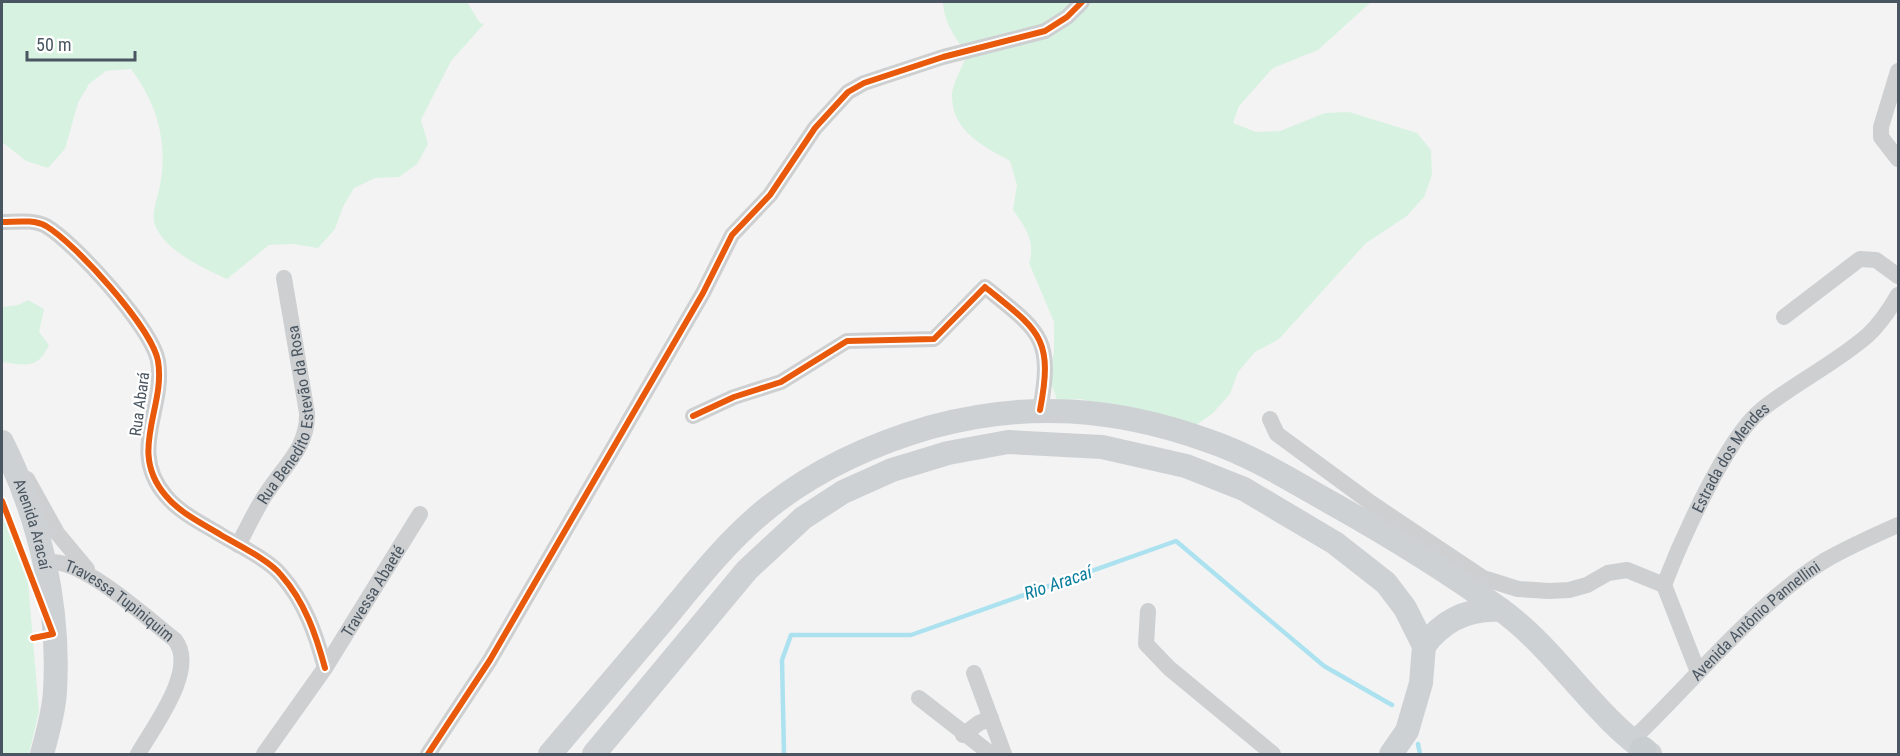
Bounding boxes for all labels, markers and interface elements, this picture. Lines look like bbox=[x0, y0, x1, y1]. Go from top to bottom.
scale bar bbox=[27, 24, 135, 62]
text: 50 m bbox=[36, 34, 71, 55]
street label: Rua Benedito Estevão da Rosa bbox=[253, 324, 317, 508]
street label: Rua Abará bbox=[126, 371, 153, 437]
street label: Estrada dos Mendes bbox=[1688, 398, 1773, 516]
street label: Avenida Aracaí bbox=[10, 476, 55, 573]
street label: Travessa Abaeté bbox=[337, 542, 409, 641]
street label: Travessa Tupiniquim bbox=[62, 556, 178, 646]
street label: Avenida Antônio Pannellini bbox=[1687, 557, 1824, 684]
water label: Rio Aracaí bbox=[1021, 560, 1097, 604]

